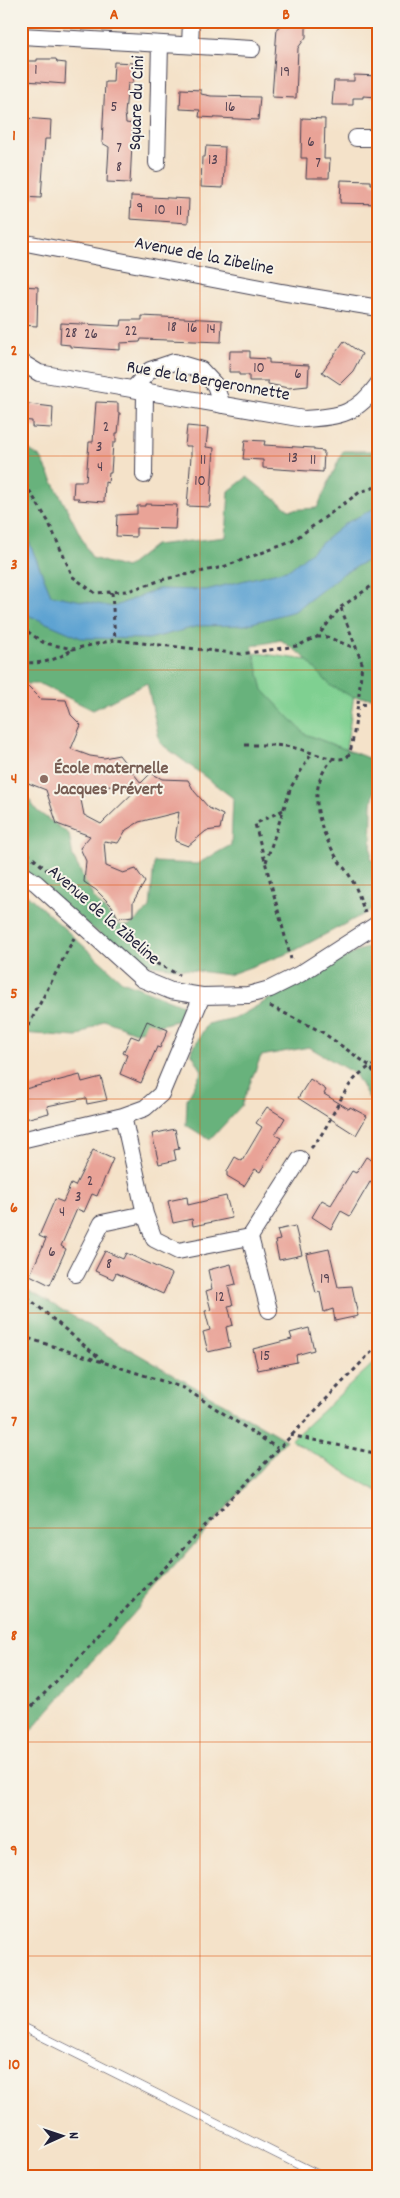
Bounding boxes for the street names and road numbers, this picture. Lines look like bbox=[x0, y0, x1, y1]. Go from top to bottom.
street label: Square du Cini bbox=[124, 55, 152, 151]
street label: Avenue de la Zibeline bbox=[132, 231, 276, 283]
street label: Rue de la Bergeronnette bbox=[124, 355, 292, 409]
street label: Avenue de la Zibeline bbox=[41, 860, 165, 972]

